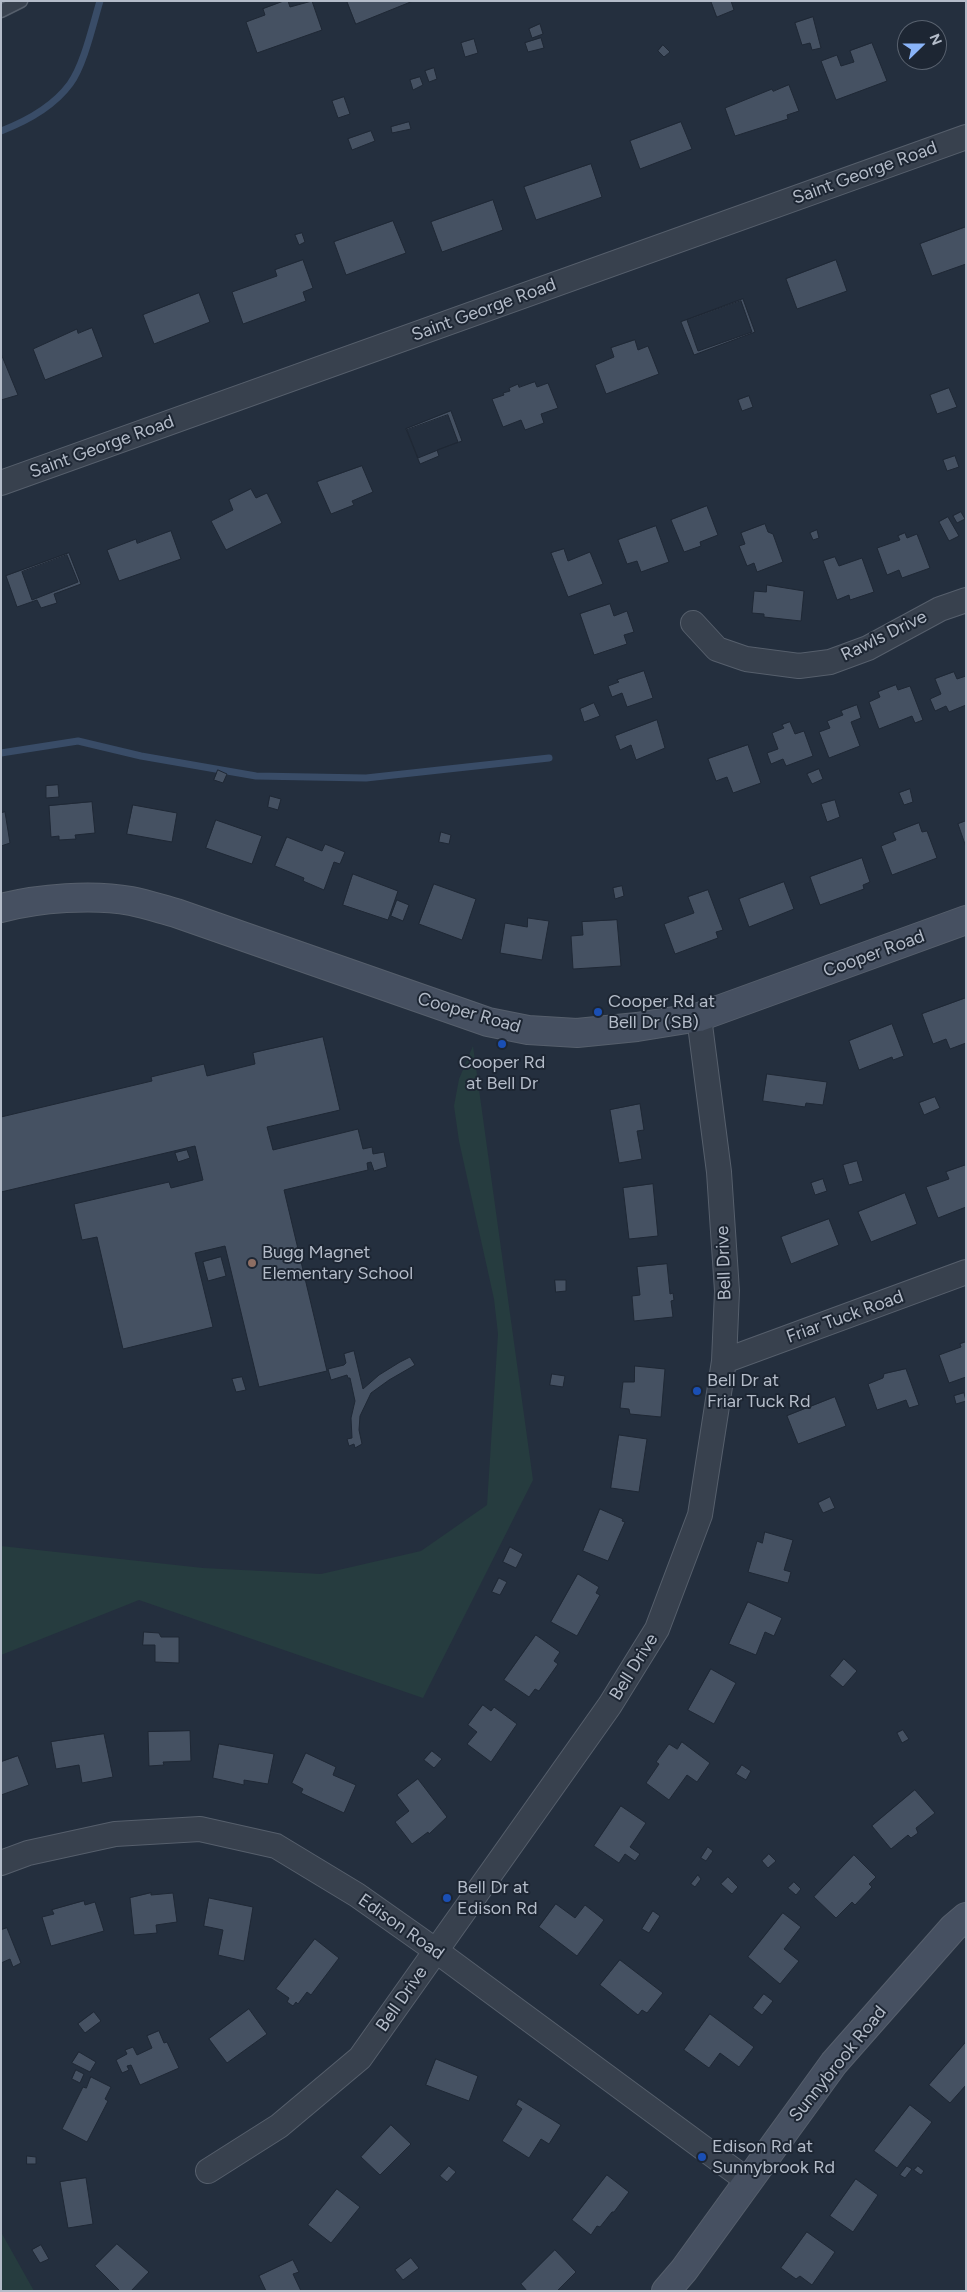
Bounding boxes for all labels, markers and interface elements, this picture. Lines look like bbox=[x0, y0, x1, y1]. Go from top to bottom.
north arrow bbox=[897, 20, 947, 70]
text: N bbox=[926, 31, 945, 48]
street label: Saint George Road bbox=[790, 137, 940, 209]
street label: Saint George Road bbox=[409, 274, 559, 346]
street label: Saint George Road bbox=[27, 411, 177, 483]
street label: Rawls Drive bbox=[838, 606, 930, 666]
street label: Cooper Road bbox=[820, 926, 928, 982]
street label: Cooper Road bbox=[415, 988, 523, 1038]
place label: Cooper Rd at Bell Dr (SB) bbox=[608, 991, 715, 1034]
marker: Cooper Rd at Bell Dr (SB) bbox=[592, 1006, 604, 1018]
marker: Cooper Rd at Bell Dr bbox=[496, 1038, 508, 1050]
place label: Cooper Rd at Bell Dr bbox=[459, 1052, 545, 1094]
street label: Bell Drive bbox=[712, 1225, 736, 1301]
place label: Bugg Magnet Elementary School bbox=[262, 1242, 413, 1284]
marker: Bugg Magnet Elementary School bbox=[246, 1257, 258, 1269]
street label: Friar Tuck Road bbox=[783, 1286, 907, 1348]
place label: Bell Dr at Friar Tuck Rd bbox=[707, 1370, 810, 1412]
marker: Bell Dr at Friar Tuck Rd bbox=[691, 1385, 703, 1397]
street label: Bell Drive bbox=[605, 1630, 663, 1704]
place label: Bell Dr at Edison Rd bbox=[457, 1877, 538, 1920]
street label: Edison Road bbox=[354, 1889, 448, 1965]
marker: Bell Dr at Edison Rd bbox=[441, 1892, 453, 1904]
street label: Bell Drive bbox=[372, 1962, 432, 2036]
street label: Sunnybrook Road bbox=[785, 2002, 891, 2126]
place label: Edison Rd at Sunnybrook Rd bbox=[712, 2136, 835, 2178]
marker: Edison Rd at Sunnybrook Rd bbox=[696, 2151, 708, 2163]

